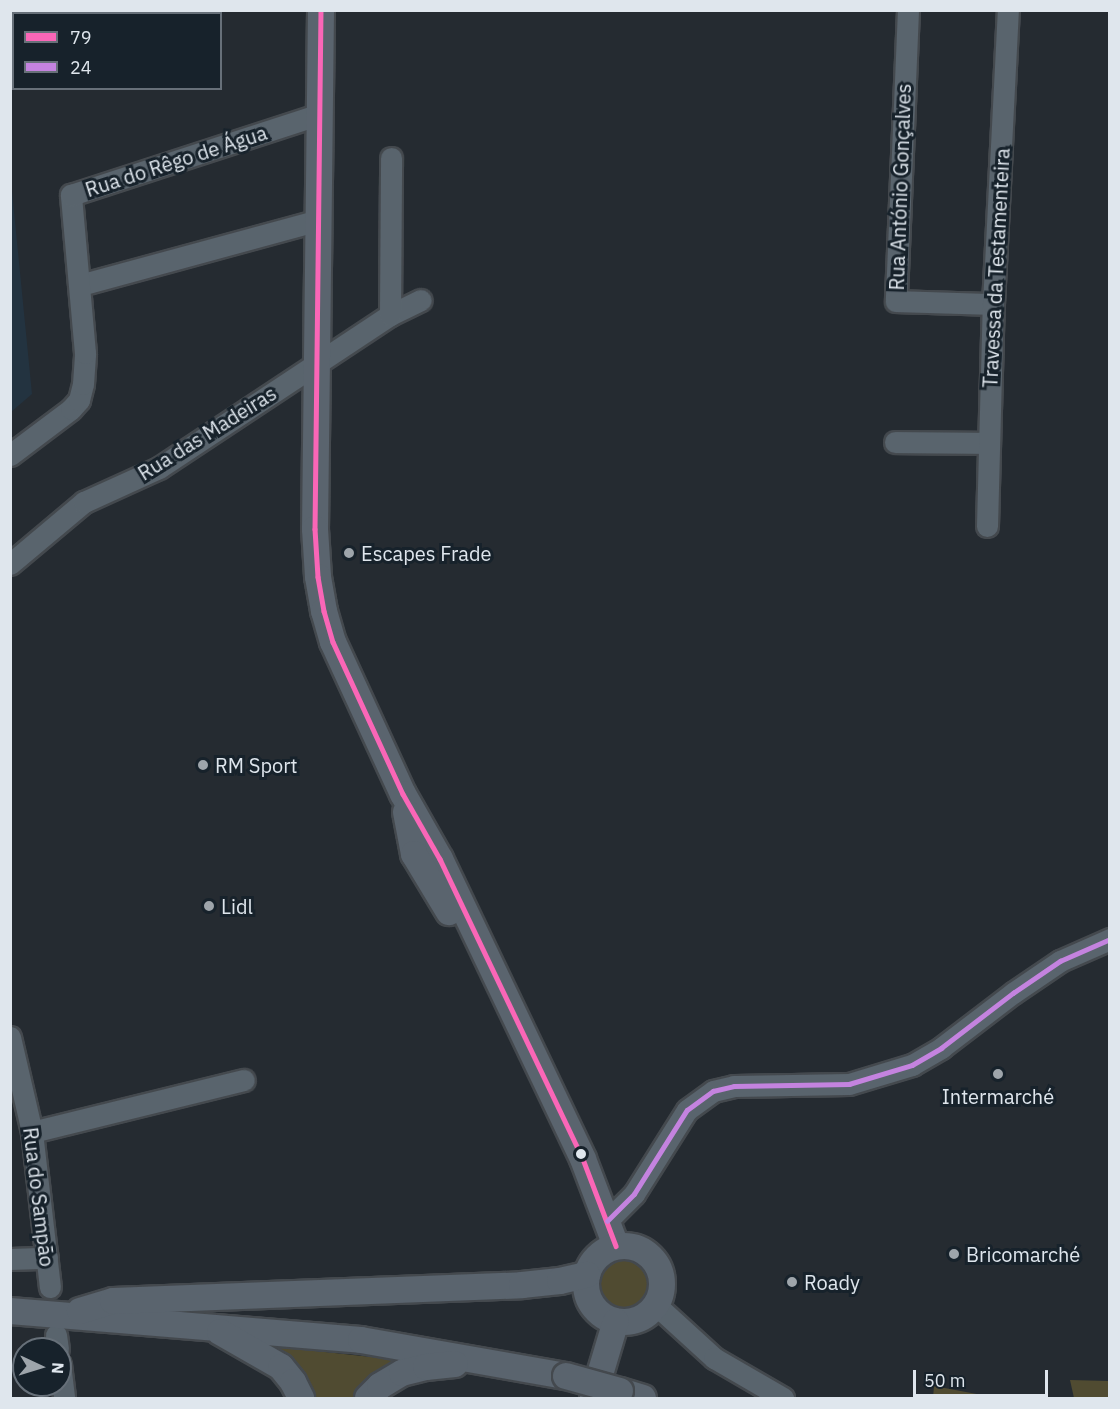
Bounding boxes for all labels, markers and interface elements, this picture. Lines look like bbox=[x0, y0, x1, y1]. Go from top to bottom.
legend bbox=[12, 12, 222, 90]
text: 79 bbox=[70, 26, 92, 49]
text: 24 bbox=[70, 56, 92, 79]
street label: Rua António Gonçalves bbox=[884, 83, 916, 291]
street label: Rua do Rêgo de Água bbox=[82, 120, 270, 202]
street label: Travessa da Testamenteira bbox=[978, 148, 1014, 388]
street label: Rua das Madeiras bbox=[133, 381, 281, 485]
place label: Escapes Frade bbox=[361, 541, 491, 565]
marker: Escapes Frade bbox=[342, 546, 356, 560]
place label: RM Sport bbox=[215, 753, 298, 777]
marker: RM Sport bbox=[196, 758, 210, 772]
place label: Lidl bbox=[221, 894, 253, 918]
marker: Lidl bbox=[202, 899, 216, 913]
marker: Intermarché bbox=[991, 1067, 1005, 1081]
place label: Intermarché bbox=[942, 1084, 1054, 1108]
street label: Rua do Sampão bbox=[19, 1126, 59, 1268]
unlabelled marker bbox=[575, 1148, 587, 1160]
place label: Bricomarché bbox=[966, 1242, 1080, 1266]
marker: Bricomarché bbox=[947, 1247, 961, 1261]
place label: Roady bbox=[804, 1270, 860, 1294]
marker: Roady bbox=[785, 1275, 799, 1289]
north arrow bbox=[12, 1337, 72, 1397]
scale bar bbox=[916, 1358, 1051, 1396]
text: N bbox=[48, 1362, 68, 1375]
text: 50 m bbox=[924, 1369, 966, 1392]

